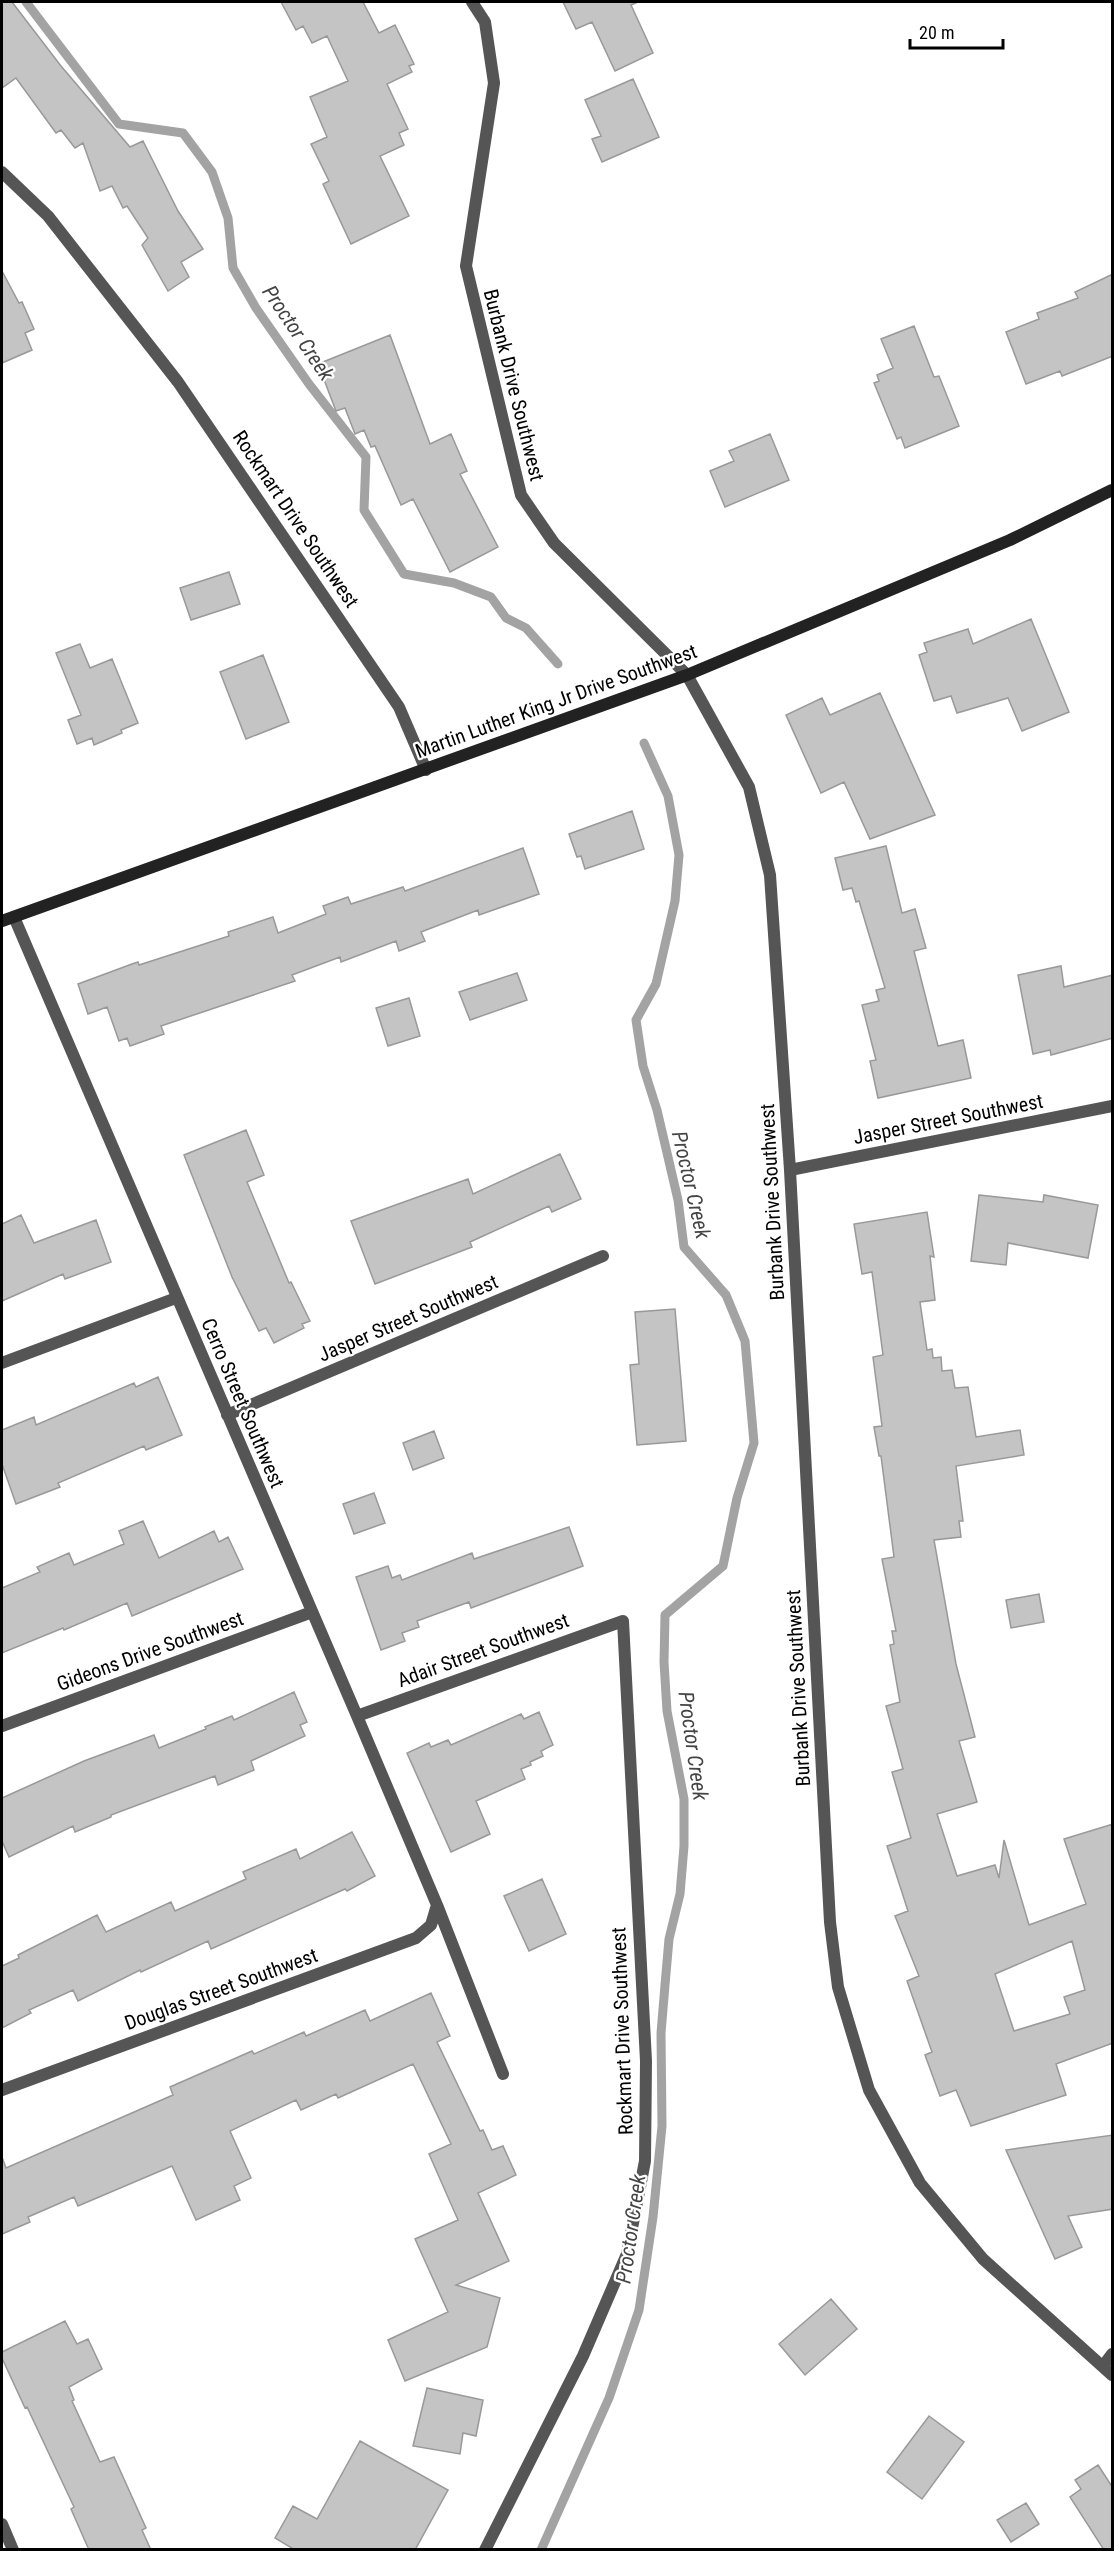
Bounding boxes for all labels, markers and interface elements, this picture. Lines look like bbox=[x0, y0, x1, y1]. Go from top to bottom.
scale bar bbox=[910, 12, 1003, 50]
text: 20 m bbox=[919, 22, 954, 43]
water label: Proctor Creek bbox=[257, 281, 339, 386]
street label: Burbank Drive Southwest bbox=[479, 287, 549, 484]
street label: Rockmart Drive Southwest bbox=[228, 426, 364, 612]
street label: Martin Luther King Jr Drive Southwest bbox=[412, 639, 700, 763]
street label: Jasper Street Southwest bbox=[851, 1089, 1045, 1149]
street label: Burbank Drive Southwest bbox=[755, 1103, 789, 1301]
water label: Proctor Creek bbox=[667, 1129, 715, 1242]
street label: Jasper Street Southwest bbox=[315, 1269, 502, 1367]
street label: Cerro Street Southwest bbox=[196, 1315, 290, 1491]
street label: Burbank Drive Southwest bbox=[781, 1589, 815, 1787]
street label: Gideons Drive Southwest bbox=[53, 1606, 247, 1696]
street label: Adair Street Southwest bbox=[394, 1608, 572, 1692]
water label: Proctor Creek bbox=[673, 1690, 713, 1803]
street label: Rockmart Drive Southwest bbox=[606, 1926, 638, 2135]
street label: Douglas Street Southwest bbox=[121, 1943, 321, 2035]
water label: Proctor Creek bbox=[611, 2172, 651, 2285]

